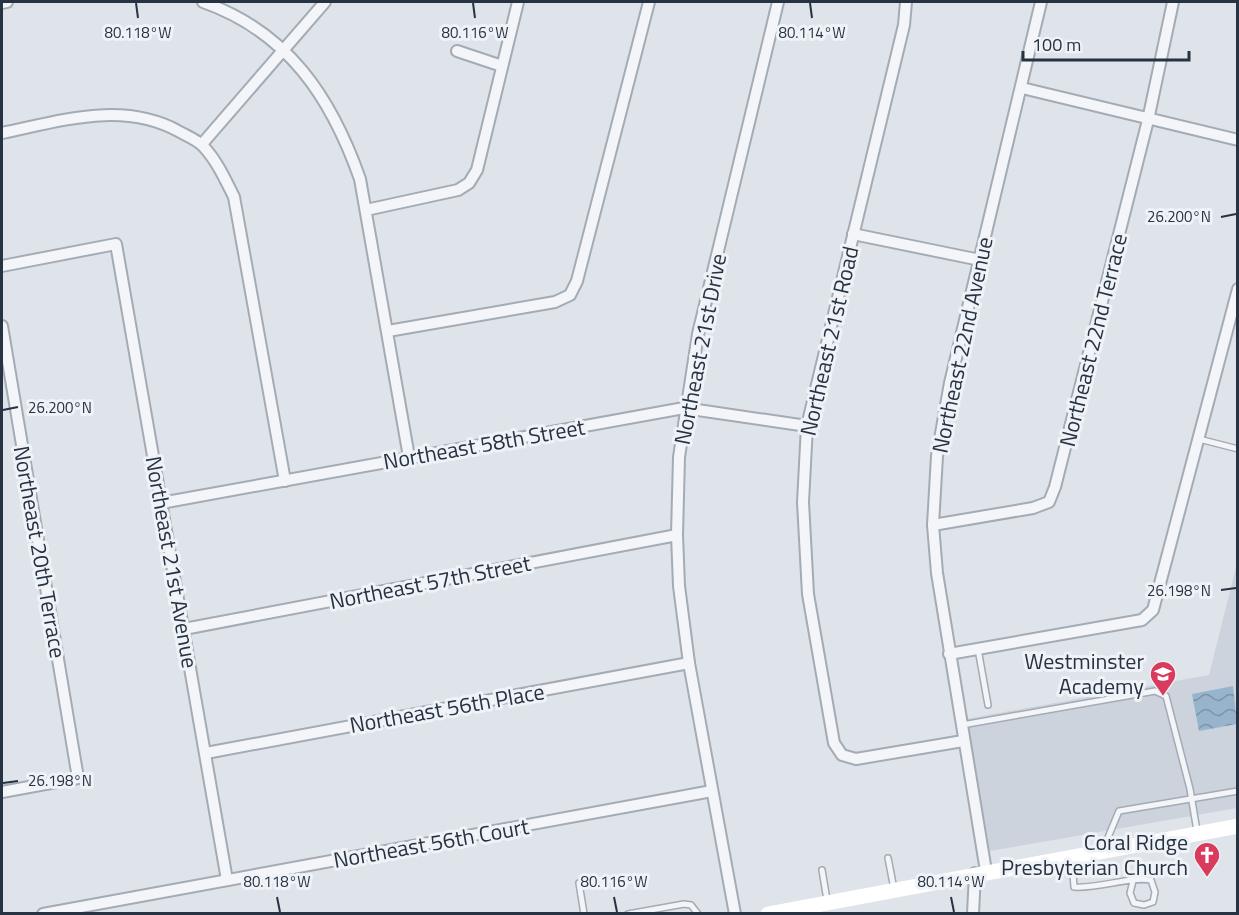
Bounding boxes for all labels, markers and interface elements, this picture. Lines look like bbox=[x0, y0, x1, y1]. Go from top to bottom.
text: 80.118°W bbox=[105, 21, 171, 44]
text: 80.116°W bbox=[442, 21, 508, 44]
text: 80.114°W bbox=[779, 21, 845, 44]
scale bar bbox=[1023, 24, 1190, 62]
text: 100 m bbox=[1032, 31, 1081, 58]
text: 26.200°N bbox=[1147, 205, 1211, 228]
street label: Northeast 22nd Terrace bbox=[1050, 230, 1136, 450]
street label: Northeast 22nd Avenue bbox=[922, 234, 1002, 456]
street label: Northeast 21st Road bbox=[791, 243, 867, 439]
street label: Northeast 21st Drive bbox=[665, 251, 735, 447]
text: 26.200°N bbox=[28, 396, 92, 419]
street label: Northeast 58th Street bbox=[381, 409, 588, 478]
street label: Northeast 20th Terrace bbox=[5, 443, 75, 661]
street label: Northeast 21st Avenue bbox=[137, 453, 207, 671]
street label: Northeast 57th Street bbox=[327, 546, 534, 618]
text: 26.198°N bbox=[1147, 579, 1211, 602]
place label: Westminster Academy bbox=[1024, 644, 1144, 703]
school or university icon: Westminster Academy bbox=[1148, 659, 1178, 697]
street label: Northeast 56th Place bbox=[347, 674, 547, 742]
text: 26.198°N bbox=[28, 769, 92, 792]
street label: Northeast 56th Court bbox=[331, 809, 532, 877]
place label: Coral Ridge Presbyterian Church bbox=[1001, 825, 1188, 884]
church icon: Coral Ridge Presbyterian Church bbox=[1192, 840, 1222, 878]
text: 80.118°W bbox=[244, 870, 310, 893]
text: 80.116°W bbox=[581, 870, 647, 893]
text: 80.114°W bbox=[918, 870, 984, 893]

